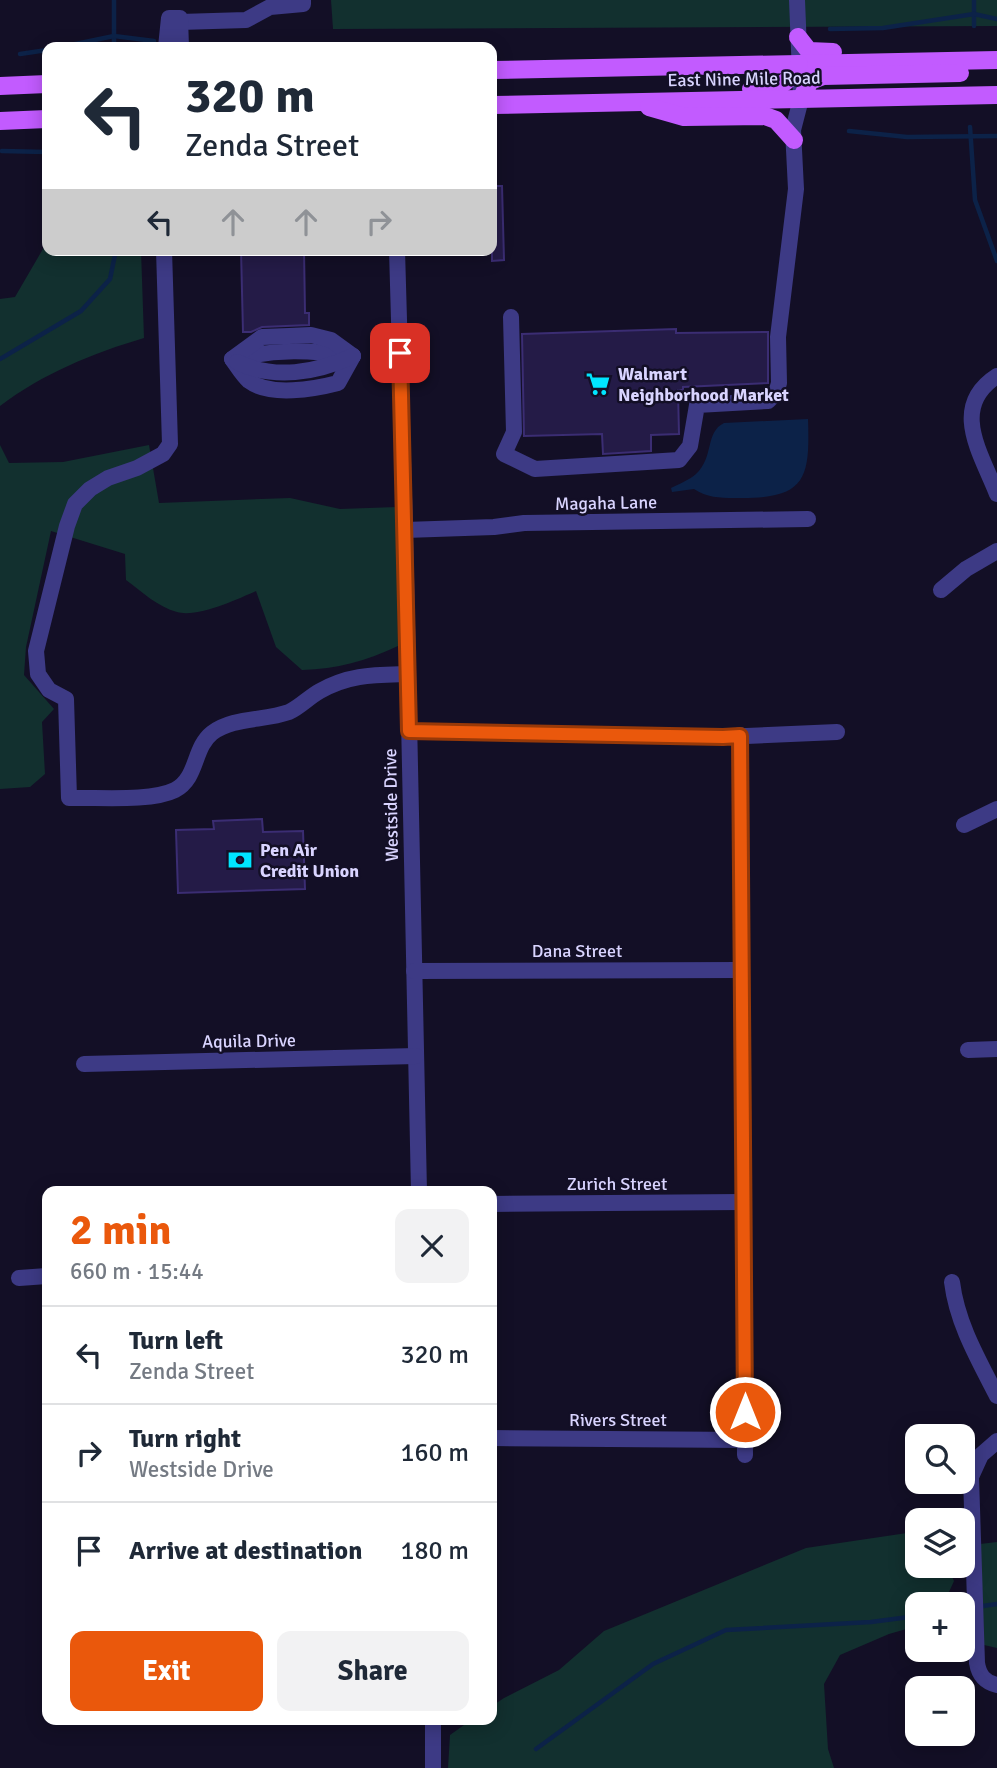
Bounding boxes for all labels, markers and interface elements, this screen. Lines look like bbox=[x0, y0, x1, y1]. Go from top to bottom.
text: 320 m bbox=[185, 66, 315, 126]
street label: East Nine Mile Road bbox=[667, 67, 821, 91]
icon: left bbox=[70, 70, 161, 161]
text: Zenda Street bbox=[185, 126, 359, 165]
icon: left bbox=[141, 203, 179, 241]
icon: ahead bbox=[214, 203, 252, 241]
icon: ahead bbox=[287, 203, 325, 241]
icon: right bbox=[360, 203, 398, 241]
pin bbox=[370, 323, 430, 383]
icon: arrive bbox=[381, 334, 419, 372]
place label: Walmart Neighborhood Market bbox=[618, 363, 789, 406]
supermarket icon: Walmart Neighborhood Market bbox=[584, 370, 612, 398]
street label: Magaha Lane bbox=[555, 491, 657, 515]
street label: Westside Drive bbox=[379, 748, 403, 862]
place label: Pen Air Credit Union bbox=[260, 839, 359, 882]
bank icon: Pen Air Credit Union bbox=[226, 846, 254, 874]
street label: Dana Street bbox=[532, 940, 622, 962]
street label: Aquila Drive bbox=[202, 1029, 296, 1053]
street label: Zurich Street bbox=[567, 1173, 667, 1195]
text: 2 min bbox=[70, 1205, 171, 1256]
button: close bbox=[395, 1209, 469, 1283]
text: 660 m · 15:44 bbox=[70, 1257, 204, 1286]
text: Turn left bbox=[129, 1325, 223, 1357]
icon: left bbox=[70, 1336, 108, 1374]
text: 320 m bbox=[400, 1339, 469, 1371]
text: Zenda Street bbox=[129, 1357, 254, 1386]
position arrow bbox=[708, 1375, 782, 1449]
street label: Rivers Street bbox=[569, 1409, 667, 1431]
text: Turn right bbox=[129, 1423, 241, 1455]
map controls bbox=[905, 1424, 975, 1746]
button: search bbox=[905, 1424, 975, 1494]
icon: right bbox=[70, 1434, 108, 1472]
text: 160 m bbox=[400, 1437, 469, 1469]
text: Westside Drive bbox=[129, 1455, 274, 1484]
button: layers bbox=[905, 1508, 975, 1578]
icon: arrive bbox=[70, 1532, 108, 1570]
text: Arrive at destination bbox=[129, 1535, 362, 1567]
text: 180 m bbox=[400, 1535, 469, 1567]
button: + bbox=[905, 1592, 975, 1662]
button: Exit bbox=[70, 1631, 263, 1711]
button: Share bbox=[277, 1631, 469, 1711]
button: − bbox=[905, 1676, 975, 1746]

